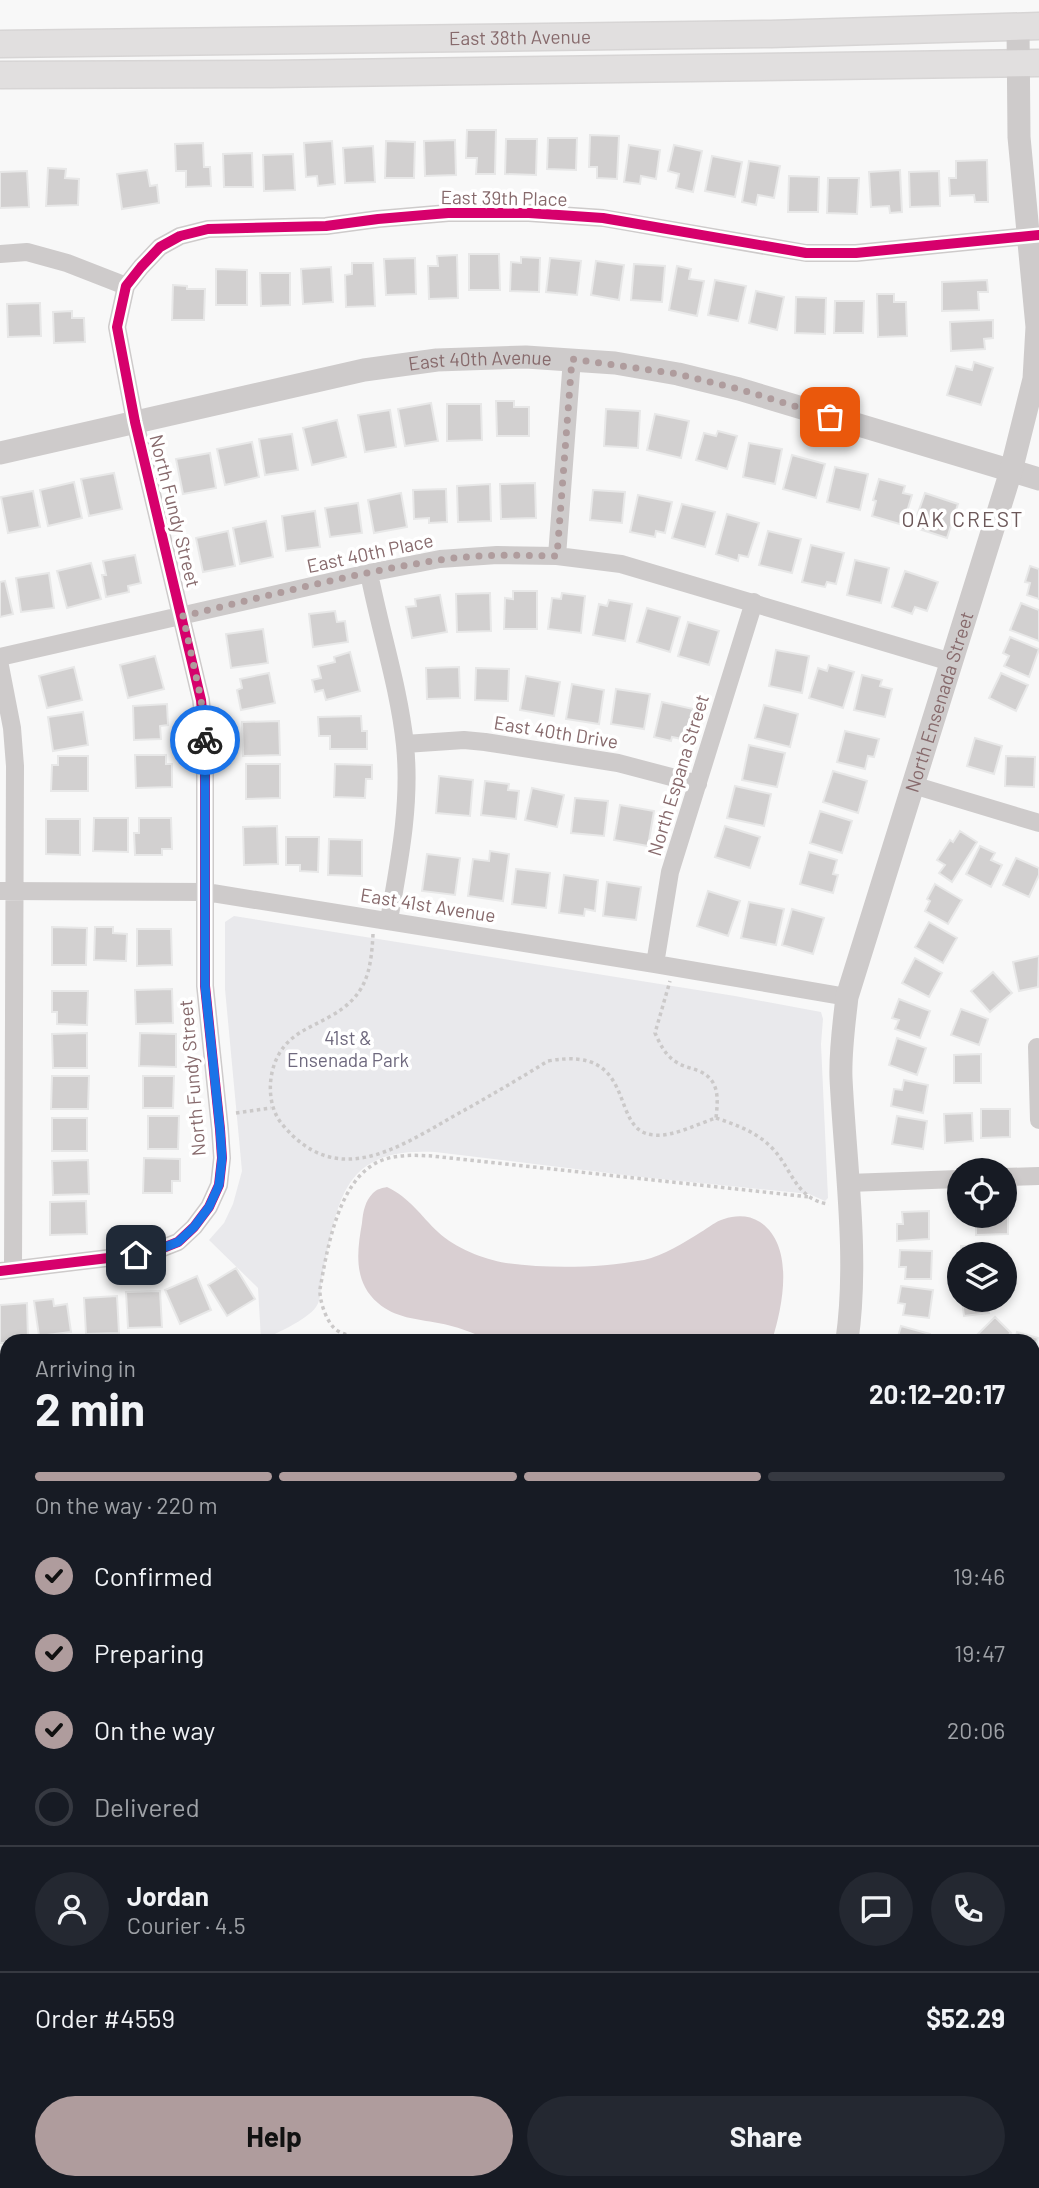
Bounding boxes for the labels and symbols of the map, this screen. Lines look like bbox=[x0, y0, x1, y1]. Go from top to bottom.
street label: East 38th Avenue bbox=[449, 24, 591, 49]
street label: East 39th Place bbox=[440, 185, 568, 210]
street label: East 40th Avenue bbox=[407, 345, 553, 375]
pin bbox=[800, 387, 860, 447]
street label: North Fundy Street bbox=[145, 432, 206, 590]
district label: OAK CREST bbox=[902, 506, 1024, 531]
street label: East 40th Place bbox=[305, 528, 435, 577]
street label: North Ensenada Street bbox=[900, 608, 978, 795]
street label: North Espana Street bbox=[642, 691, 713, 858]
courier bbox=[170, 705, 240, 775]
street label: East 40th Drive bbox=[492, 710, 620, 753]
street label: East 41st Avenue bbox=[359, 882, 497, 927]
street label: North Fundy Street bbox=[173, 999, 210, 1157]
park label: 41st & Ensenada Park bbox=[287, 1026, 409, 1071]
pin bbox=[106, 1225, 166, 1285]

